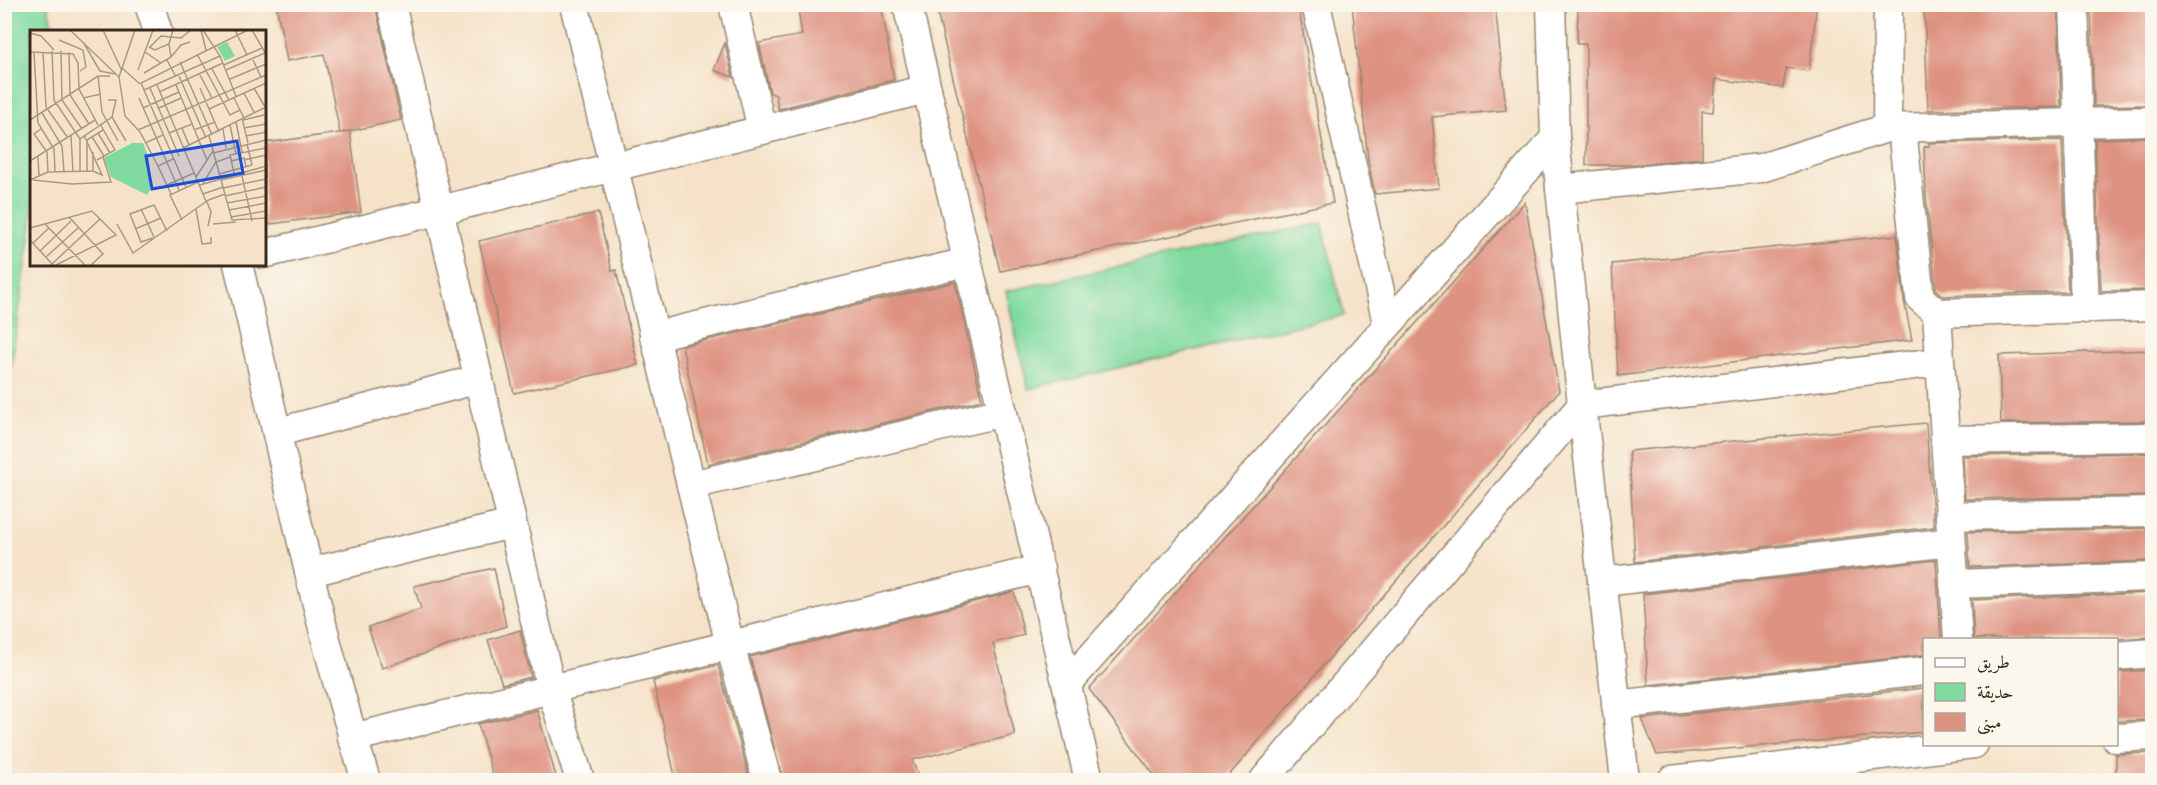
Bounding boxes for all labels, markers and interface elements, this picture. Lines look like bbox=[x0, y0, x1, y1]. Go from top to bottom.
inset map bbox=[30, 30, 266, 266]
legend bbox=[1923, 638, 2118, 746]
text: طريق bbox=[1977, 651, 2010, 676]
text: حديقة bbox=[1977, 681, 2013, 706]
text: مبنى bbox=[1977, 711, 2002, 736]

